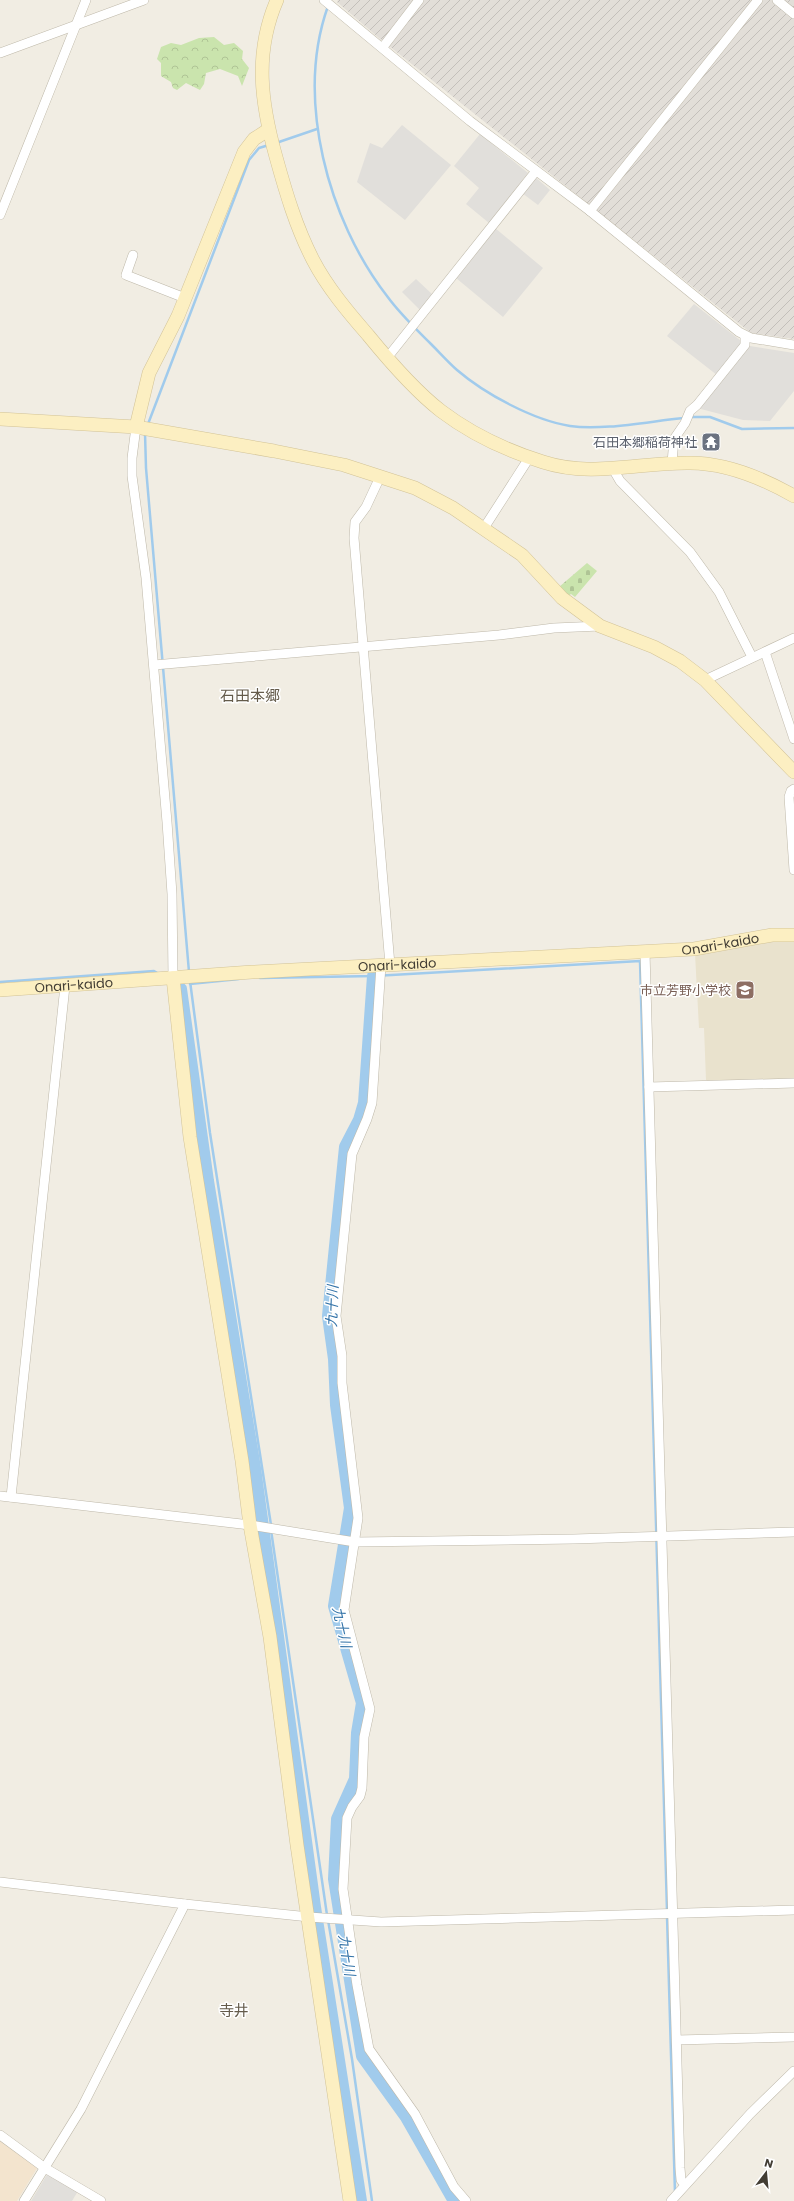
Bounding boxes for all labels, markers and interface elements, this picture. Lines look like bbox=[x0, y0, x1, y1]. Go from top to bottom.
temple icon: 石田本郷稲荷神社 bbox=[700, 431, 722, 453]
place label: 石田本郷稲荷神社 bbox=[593, 433, 697, 452]
district label: 石田本郷 bbox=[220, 685, 280, 706]
street label: Onari-kaido bbox=[681, 928, 761, 959]
street label: Onari-kaido bbox=[358, 953, 437, 976]
street label: Onari-kaido bbox=[34, 972, 114, 997]
school or university icon: 市立芳野小学校 bbox=[734, 979, 756, 1001]
place label: 市立芳野小学校 bbox=[640, 981, 731, 1000]
water label: 九十川 bbox=[321, 1283, 343, 1327]
water label: 九十川 bbox=[328, 1604, 357, 1652]
water label: 九十川 bbox=[334, 1933, 360, 1979]
district label: 寺井 bbox=[219, 2000, 249, 2021]
north arrow bbox=[746, 2153, 786, 2193]
text: N bbox=[763, 2155, 775, 2172]

